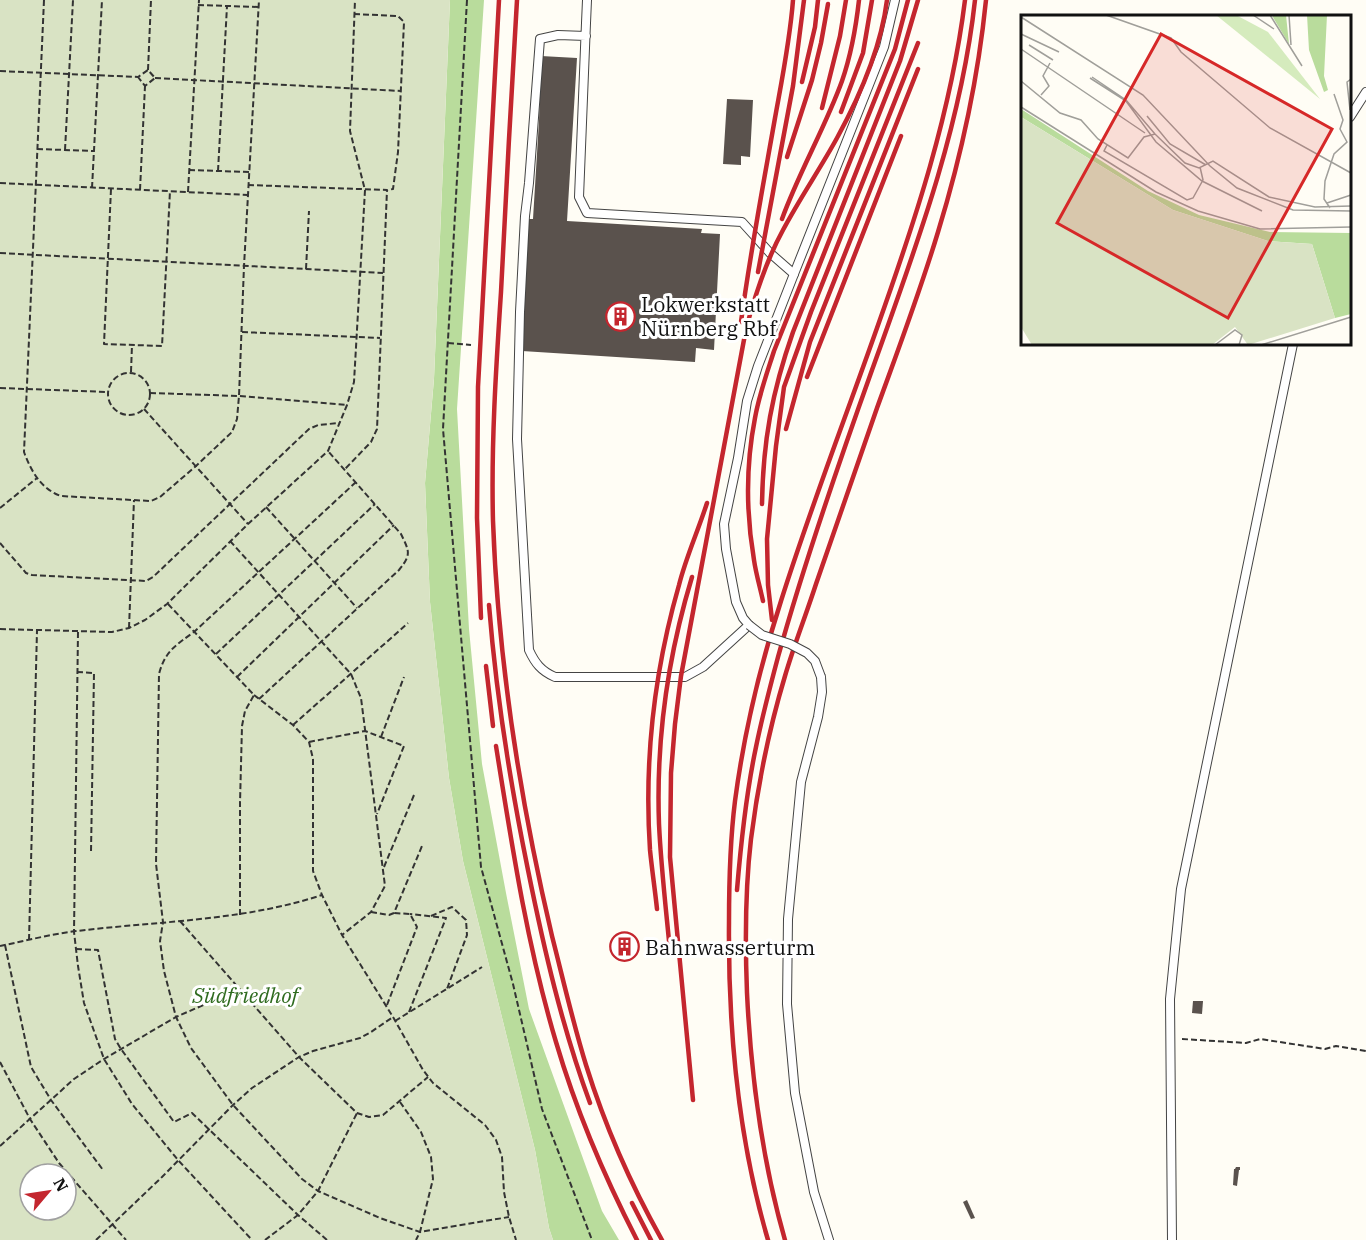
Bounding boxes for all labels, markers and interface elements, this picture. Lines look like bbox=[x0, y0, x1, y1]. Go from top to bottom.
inset map bbox=[1021, 15, 1351, 345]
place label: Lokwerkstatt Nürnberg Rbf bbox=[641, 290, 778, 342]
building icon: Lokwerkstatt Nürnberg Rbf bbox=[604, 300, 636, 332]
building icon: Bahnwasserturm bbox=[608, 931, 640, 963]
place label: Bahnwasserturm bbox=[645, 933, 815, 961]
park label: Südfriedhof bbox=[191, 981, 301, 1009]
north arrow bbox=[18, 1162, 78, 1222]
text: N bbox=[49, 1174, 73, 1195]

